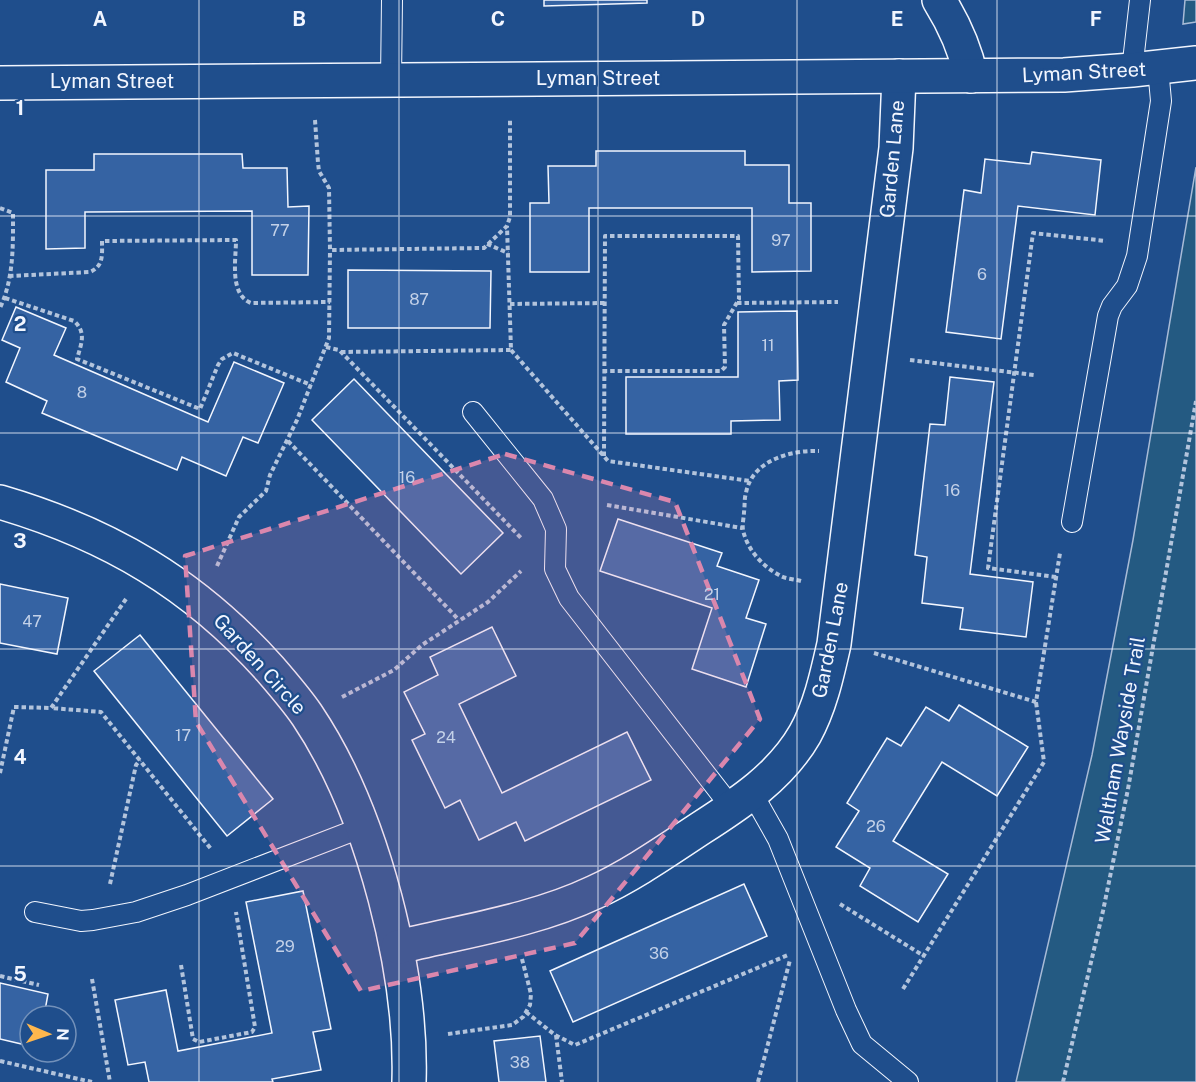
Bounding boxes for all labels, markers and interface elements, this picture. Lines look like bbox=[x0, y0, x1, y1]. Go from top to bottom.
text: A bbox=[93, 7, 107, 31]
text: B bbox=[292, 7, 306, 31]
text: C bbox=[491, 7, 505, 31]
text: D bbox=[691, 7, 705, 31]
text: E bbox=[891, 7, 903, 31]
text: F bbox=[1090, 7, 1102, 31]
street label: Lyman Street bbox=[1021, 57, 1147, 87]
street label: Lyman Street bbox=[536, 66, 660, 90]
street label: Lyman Street bbox=[50, 69, 174, 93]
text: 1 bbox=[16, 96, 24, 120]
street label: Garden Lane bbox=[875, 99, 909, 219]
house number: 77 bbox=[270, 221, 290, 240]
house number: 97 bbox=[771, 231, 791, 250]
house number: 6 bbox=[977, 265, 987, 284]
house number: 87 bbox=[409, 290, 429, 309]
text: 2 bbox=[14, 312, 26, 336]
house number: 11 bbox=[761, 336, 775, 355]
house number: 8 bbox=[77, 383, 87, 402]
house number: 16 bbox=[399, 468, 415, 487]
house number: 16 bbox=[944, 481, 960, 500]
text: 3 bbox=[13, 529, 27, 553]
street label: Garden Lane bbox=[807, 580, 853, 700]
house number: 21 bbox=[704, 585, 720, 604]
street label: Garden Circle bbox=[209, 609, 311, 719]
house number: 47 bbox=[22, 612, 42, 631]
street label: Waltham Wayside Trail bbox=[1090, 635, 1150, 845]
house number: 17 bbox=[175, 726, 191, 745]
house number: 24 bbox=[436, 728, 456, 747]
text: 4 bbox=[13, 745, 27, 769]
house number: 26 bbox=[866, 817, 886, 836]
house number: 29 bbox=[275, 937, 295, 956]
house number: 36 bbox=[649, 944, 669, 963]
text: 5 bbox=[13, 962, 27, 986]
north arrow bbox=[18, 1004, 78, 1064]
text: N bbox=[53, 1028, 72, 1041]
house number: 38 bbox=[510, 1053, 530, 1072]

